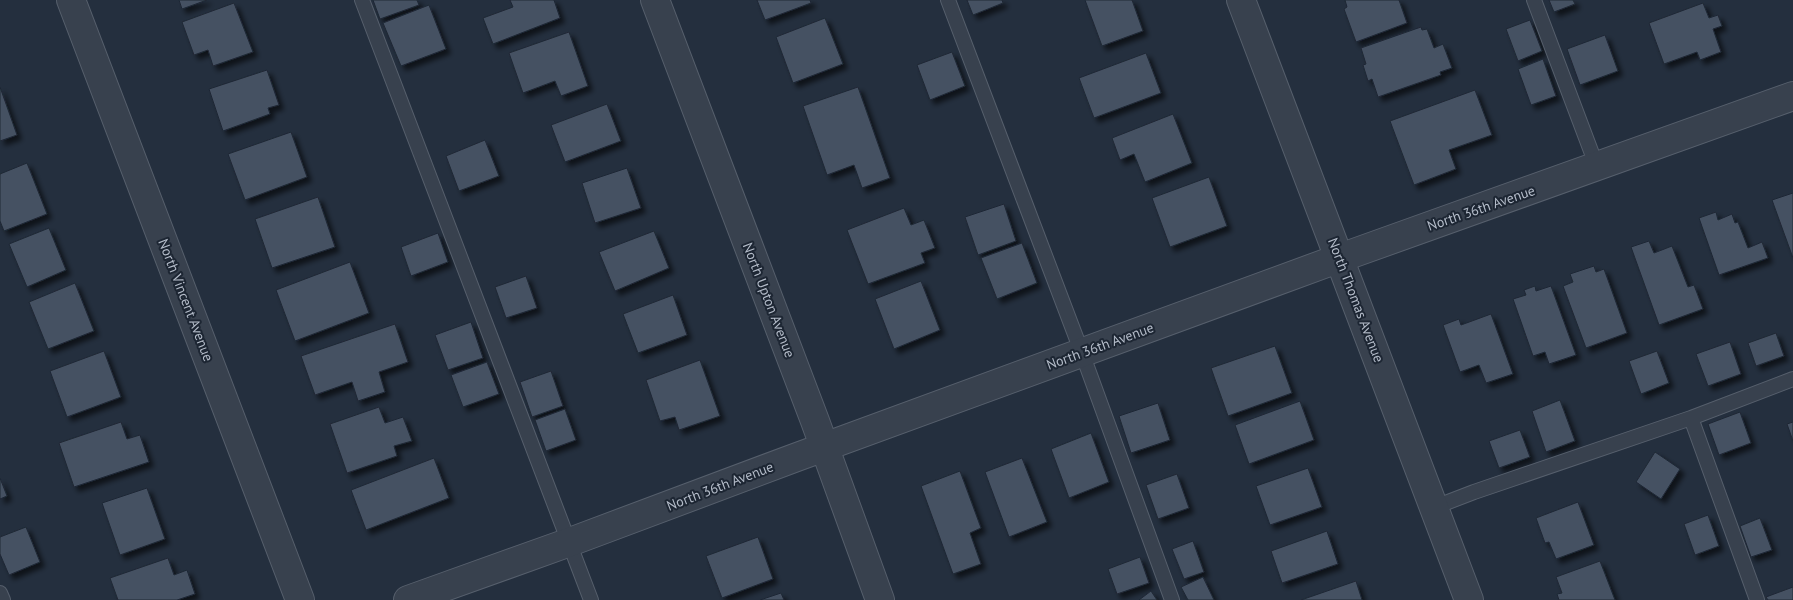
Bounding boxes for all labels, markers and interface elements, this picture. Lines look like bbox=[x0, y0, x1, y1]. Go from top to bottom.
street label: North 36th Avenue bbox=[1425, 181, 1537, 235]
street label: North Thomas Avenue bbox=[1324, 235, 1388, 365]
street label: North Vincent Avenue bbox=[154, 236, 218, 364]
street label: North Upton Avenue bbox=[739, 240, 799, 360]
street label: North 36th Avenue bbox=[1044, 318, 1156, 374]
street label: North 36th Avenue bbox=[664, 457, 776, 515]

